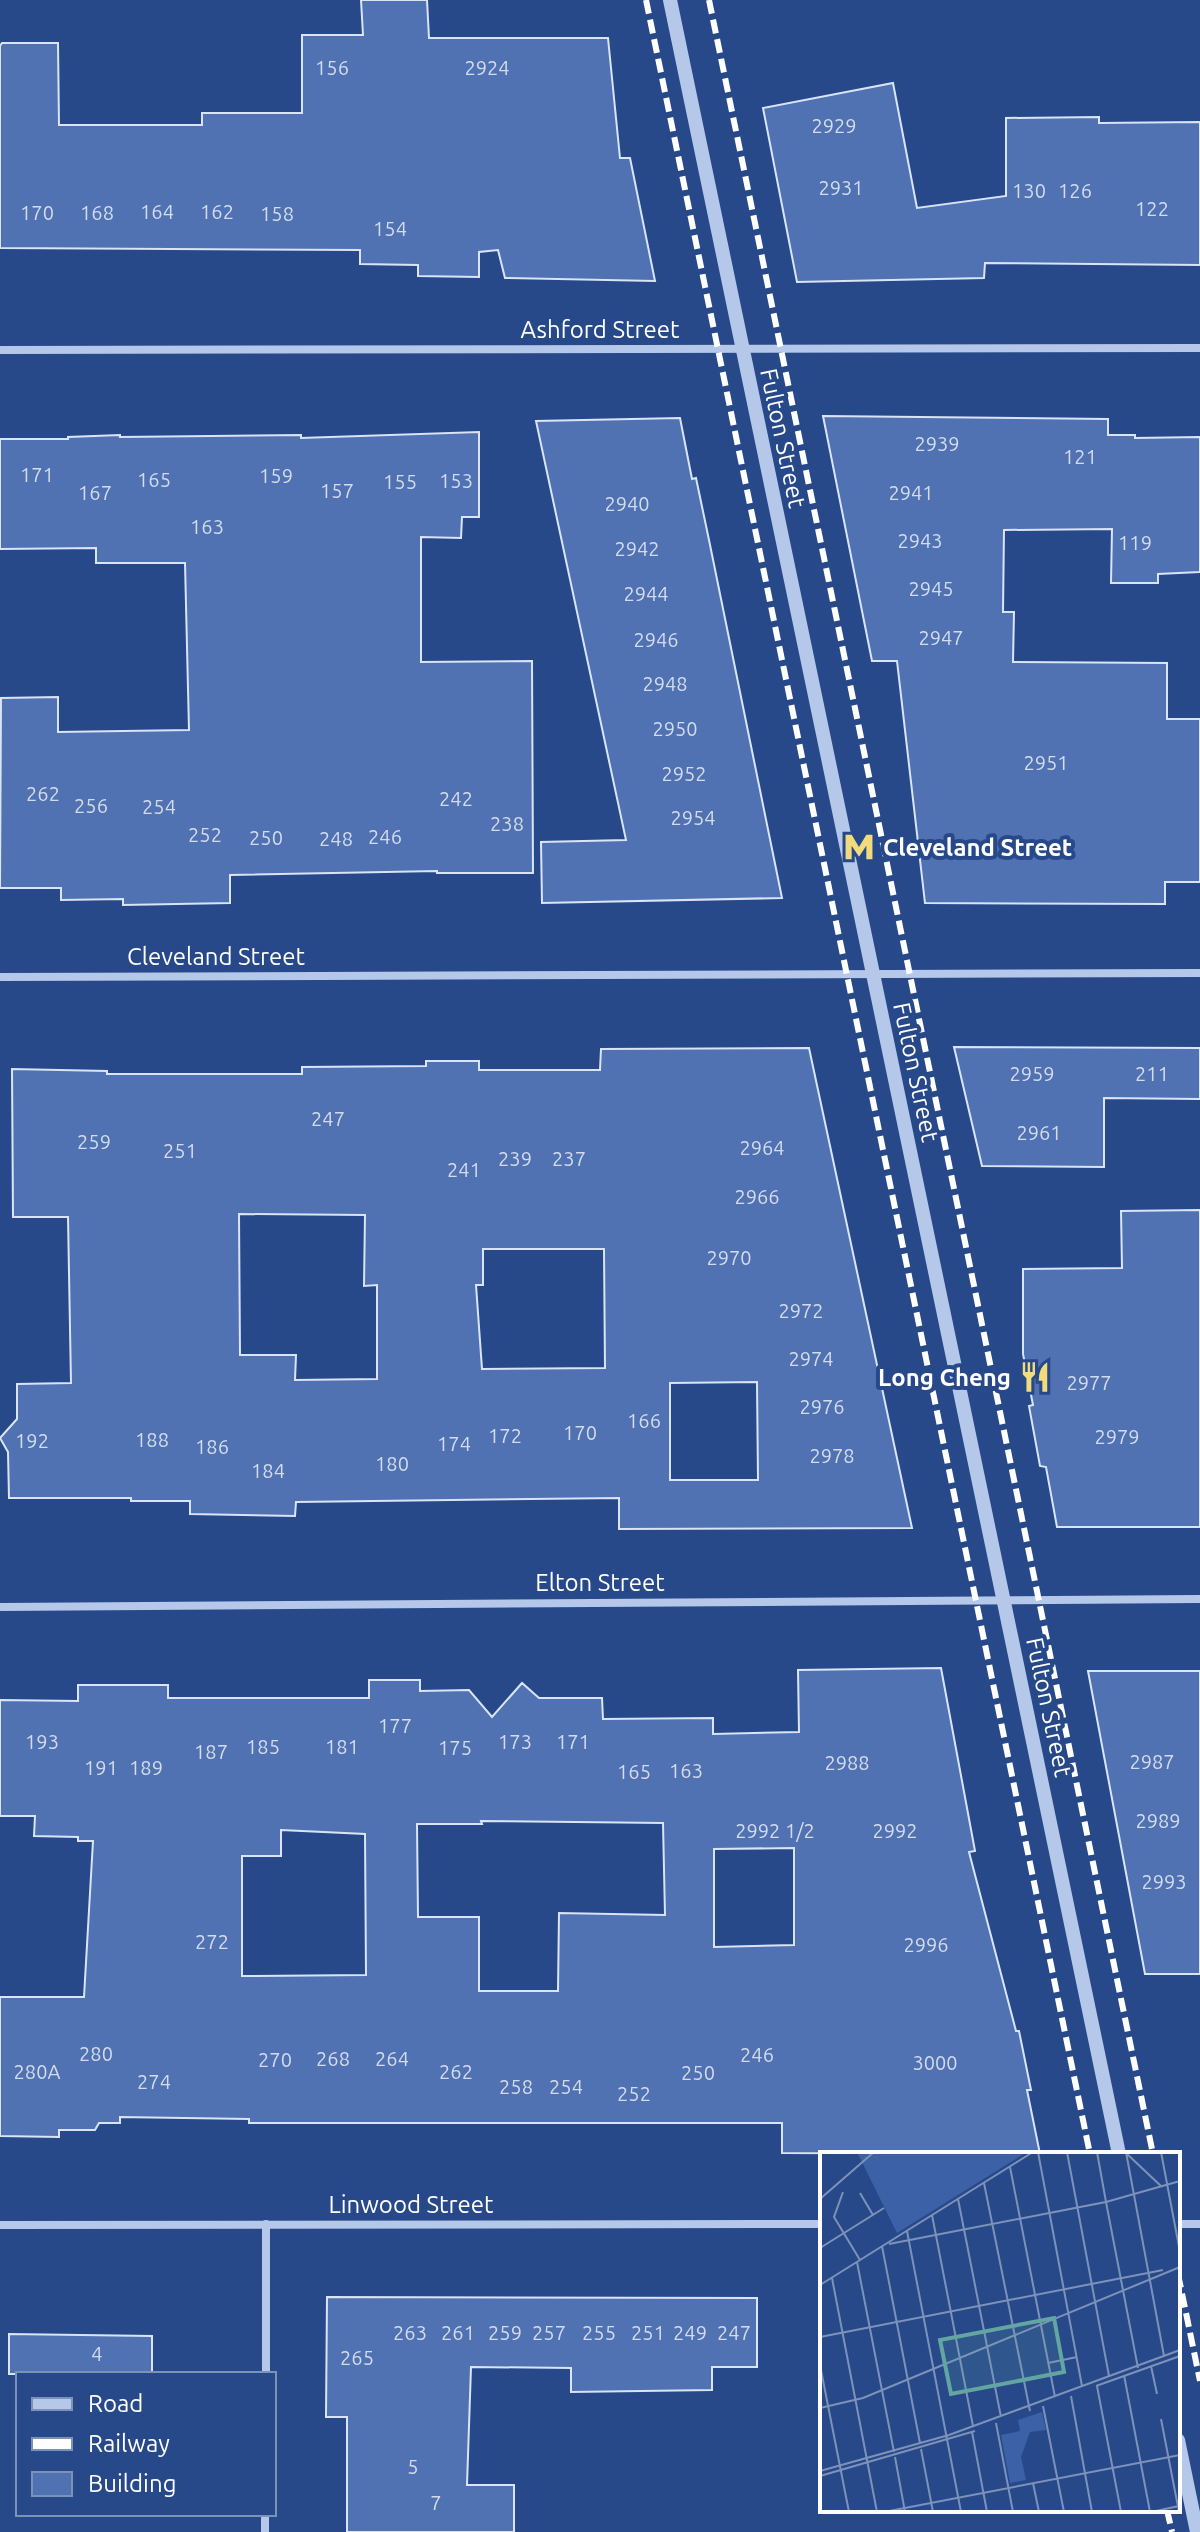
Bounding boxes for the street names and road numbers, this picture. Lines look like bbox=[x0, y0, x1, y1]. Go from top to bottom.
street label: Ashford Street bbox=[521, 316, 680, 343]
street label: Fulton Street bbox=[755, 366, 811, 511]
street label: Cleveland Street bbox=[127, 943, 306, 970]
street label: Fulton Street bbox=[888, 1000, 944, 1145]
street label: Elton Street bbox=[535, 1569, 665, 1596]
street label: Fulton Street bbox=[1021, 1635, 1077, 1780]
street label: Linwood Street bbox=[329, 2191, 494, 2218]

